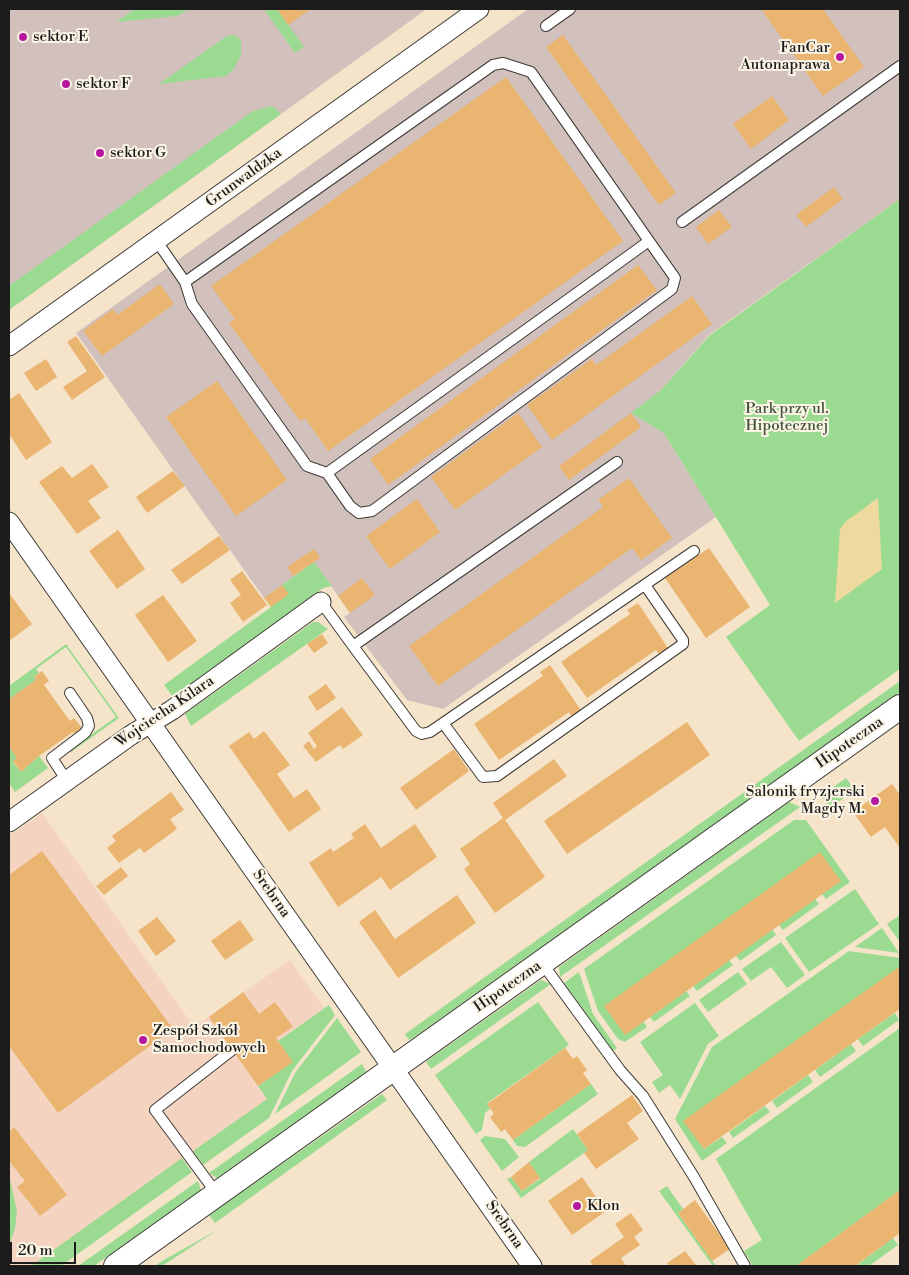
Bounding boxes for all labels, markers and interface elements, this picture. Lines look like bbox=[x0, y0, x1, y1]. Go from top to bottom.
place label: sektor E bbox=[33, 28, 88, 46]
marker: sektor E bbox=[17, 31, 29, 43]
place label: FanCar Autonaprawa bbox=[741, 39, 830, 74]
marker: FanCar Autonaprawa bbox=[834, 51, 846, 63]
place label: sektor F bbox=[76, 75, 131, 93]
marker: sektor F bbox=[60, 78, 72, 90]
place label: sektor G bbox=[110, 144, 166, 162]
street label: Grunwaldzka bbox=[203, 144, 285, 212]
marker: sektor G bbox=[94, 147, 106, 159]
park label: Park przy ul. Hipotecznej bbox=[745, 400, 829, 435]
street label: Wojciecha Kilara bbox=[112, 672, 218, 752]
street label: Hipoteczna bbox=[813, 713, 887, 773]
place label: Salonik fryzjerski Magdy M. bbox=[746, 783, 865, 818]
marker: Salonik fryzjerski Magdy M. bbox=[869, 795, 881, 807]
street label: Srebrna bbox=[248, 867, 294, 921]
street label: Hipoteczna bbox=[471, 957, 545, 1017]
place label: Zespół Szkół Samochodowych bbox=[153, 1022, 266, 1057]
marker: Zespół Szkół Samochodowych bbox=[137, 1034, 149, 1046]
place label: Klon bbox=[587, 1197, 620, 1215]
street label: Srebrna bbox=[481, 1198, 527, 1252]
marker: Klon bbox=[571, 1200, 583, 1212]
scale bar bbox=[12, 1232, 79, 1264]
text: 20 m bbox=[18, 1241, 53, 1260]

